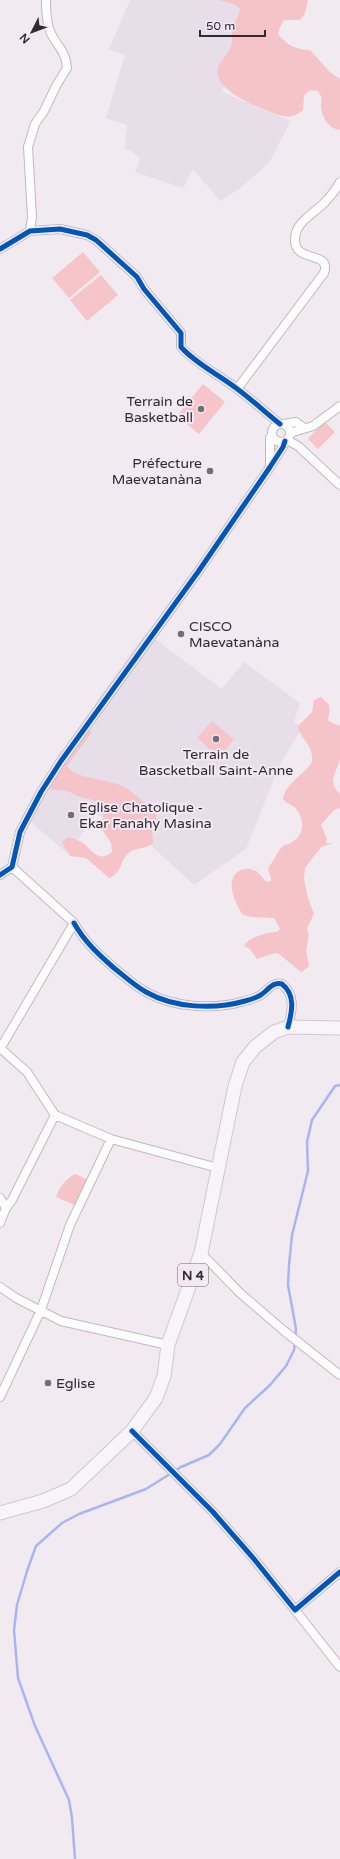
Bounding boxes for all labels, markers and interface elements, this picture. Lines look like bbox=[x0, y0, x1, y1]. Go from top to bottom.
north arrow bbox=[12, 12, 52, 52]
scale bar bbox=[200, 12, 265, 38]
text: 50 m bbox=[206, 19, 235, 33]
text: N bbox=[17, 31, 33, 46]
place label: Terrain de Basketball bbox=[124, 393, 193, 426]
marker: Terrain de Basketball bbox=[196, 404, 206, 414]
place label: Préfecture Maevatanàna bbox=[112, 455, 202, 488]
marker: Préfecture Maevatanàna bbox=[205, 466, 215, 476]
place label: CISCO Maevatanàna bbox=[189, 618, 279, 651]
marker: CISCO Maevatanàna bbox=[176, 629, 186, 639]
marker: Terrain de Bascketball Saint-Anne bbox=[211, 734, 221, 744]
place label: Terrain de Bascketball Saint-Anne bbox=[139, 746, 293, 779]
place label: Eglise Chatolique - Ekar Fanahy Masina bbox=[79, 799, 212, 832]
marker: Eglise Chatolique - Ekar Fanahy Masina bbox=[66, 810, 76, 820]
road number: N 4 bbox=[178, 1264, 208, 1286]
place label: Eglise bbox=[56, 1375, 95, 1392]
marker: Eglise bbox=[43, 1378, 53, 1388]

